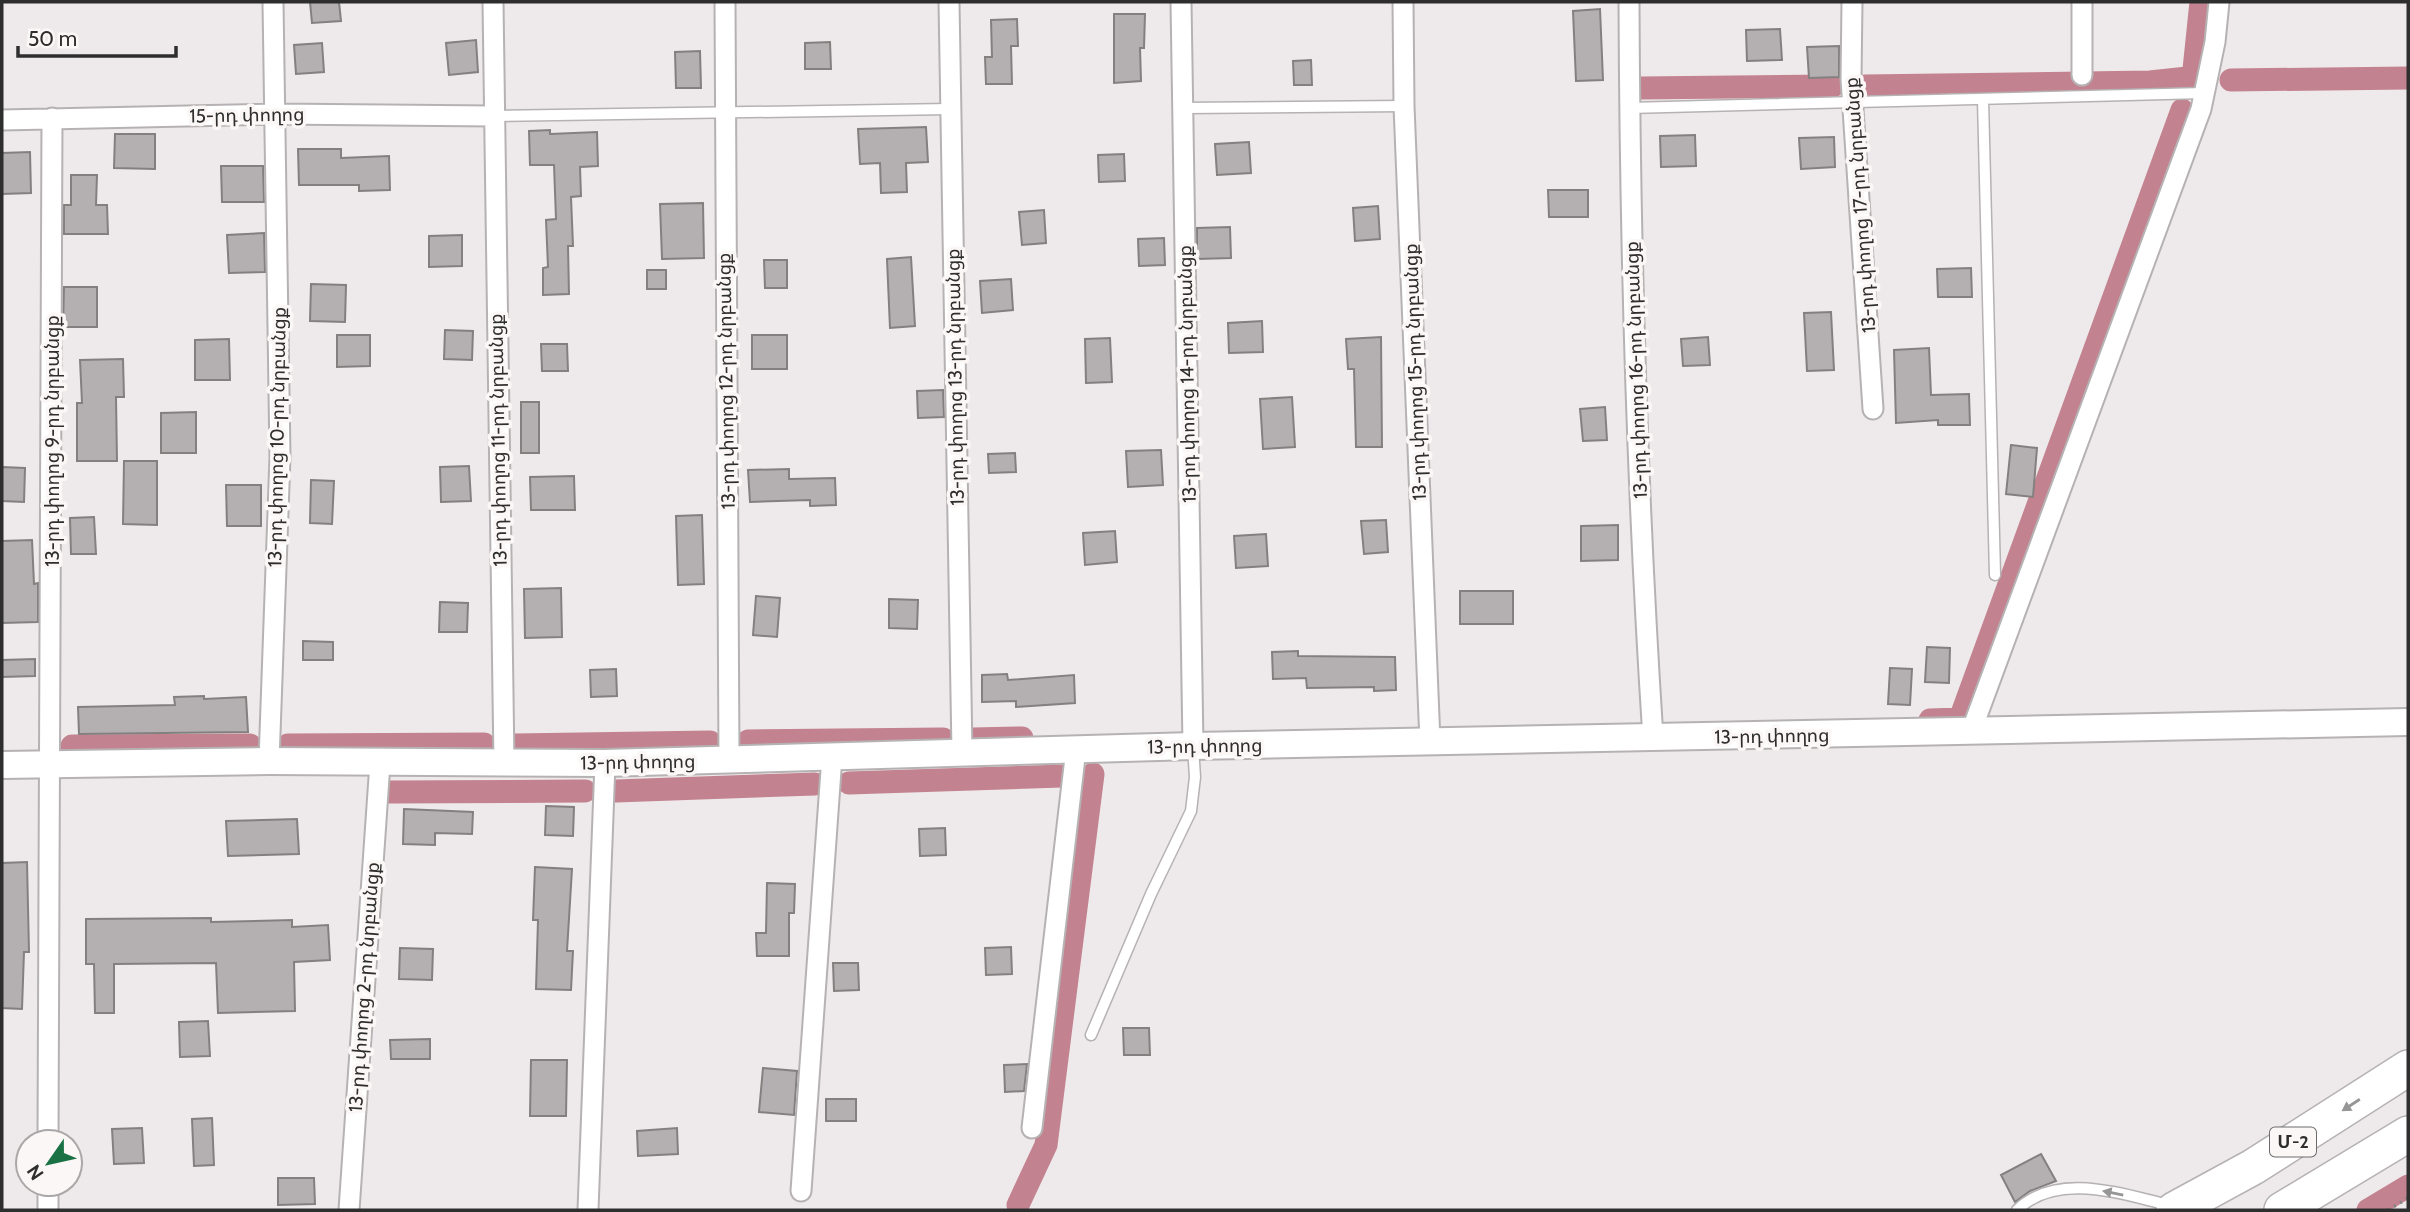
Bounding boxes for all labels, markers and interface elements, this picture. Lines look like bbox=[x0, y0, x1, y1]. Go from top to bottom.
scale bar bbox=[18, 14, 175, 58]
text: 50 m bbox=[28, 26, 77, 51]
street label: 13-րդ փողոց 17-րդ նրբանցք bbox=[1840, 76, 1880, 334]
street label: 15-րդ փողոց bbox=[189, 102, 305, 128]
street label: 13-րդ փողոց 16-րդ նրբանցք bbox=[1620, 241, 1652, 499]
street label: 13-րդ փողոց 15-րդ նրբանցք bbox=[1399, 243, 1431, 501]
street label: 13-րդ փողոց 14-րդ նրբանցք bbox=[1173, 245, 1201, 503]
street label: 13-րդ փողոց 13-րդ նրբանցք bbox=[941, 248, 969, 506]
street label: 13-րդ փողոց 12-րդ նրբանցք bbox=[712, 252, 740, 510]
street label: 13-րդ փողոց 10-րդ նրբանցք bbox=[263, 307, 291, 567]
street label: 13-րդ փողոց 11-րդ նրբանցք bbox=[484, 313, 512, 567]
street label: 13-րդ փողոց 9-րդ նրբանցք bbox=[41, 315, 64, 567]
street label: 13-րդ փողոց bbox=[1714, 723, 1830, 749]
street label: 13-րդ փողոց bbox=[1147, 733, 1263, 759]
street label: 13-րդ փողոց bbox=[580, 749, 696, 775]
street label: 13-րդ փողոց 2-րդ նրբանցք bbox=[344, 861, 384, 1113]
one-way arrow bbox=[2341, 1098, 2361, 1111]
north arrow bbox=[14, 1128, 84, 1198]
road number: Մ-2 bbox=[2270, 1128, 2316, 1156]
text: N bbox=[22, 1160, 49, 1184]
one-way arrow bbox=[2102, 1187, 2124, 1198]

